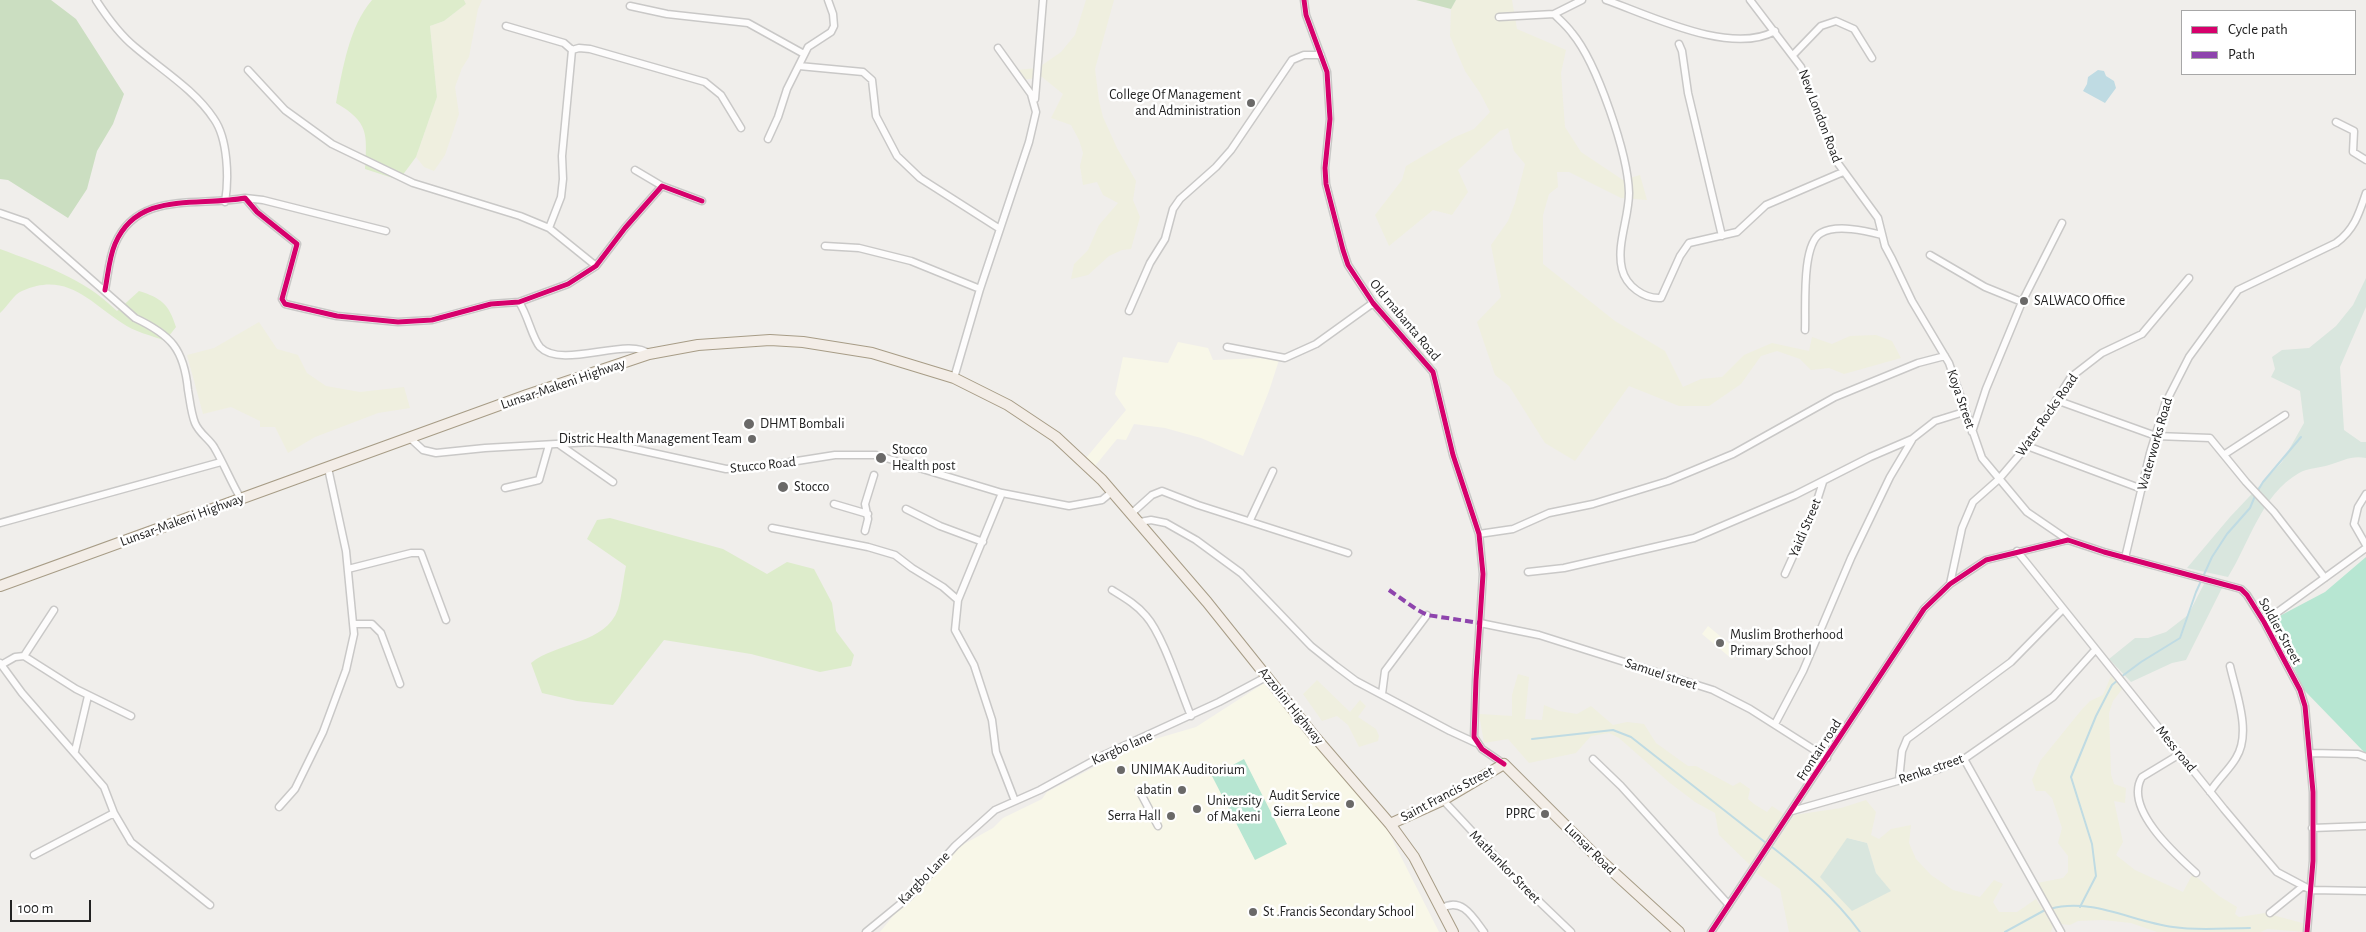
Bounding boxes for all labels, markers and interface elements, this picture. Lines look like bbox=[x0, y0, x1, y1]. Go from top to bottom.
legend bbox=[2181, 10, 2356, 75]
text: Cycle path bbox=[2228, 22, 2288, 37]
text: Path bbox=[2228, 47, 2255, 62]
street label: New London Road bbox=[1795, 67, 1845, 165]
place label: College Of Management and Administration bbox=[1109, 87, 1241, 120]
marker: College Of Management and Administration bbox=[1245, 97, 1257, 109]
street label: Old mabanta Road bbox=[1366, 276, 1444, 364]
place label: SALWACO Office bbox=[2034, 293, 2125, 309]
marker: SALWACO Office bbox=[2018, 295, 2030, 307]
street label: Lunsar-Makeni Highway bbox=[499, 355, 627, 413]
street label: Koya Street bbox=[1943, 367, 1979, 431]
street label: Water Rocks Road bbox=[2012, 370, 2082, 460]
street label: Waterworks Road bbox=[2134, 396, 2176, 492]
place label: DHMT Bombali bbox=[760, 416, 845, 432]
marker: DHMT Bombali bbox=[742, 417, 756, 431]
place label: Distric Health Management Team bbox=[559, 431, 742, 447]
marker: Distric Health Management Team bbox=[746, 433, 758, 445]
place label: Stocco Health post bbox=[892, 442, 955, 474]
marker: Stocco Health post bbox=[874, 451, 888, 465]
street label: Stucco Road bbox=[729, 453, 797, 477]
place label: Stocco bbox=[794, 479, 829, 495]
marker: Stocco bbox=[776, 480, 790, 494]
street label: Lunsar-Makeni Highway bbox=[118, 490, 246, 550]
street label: Yaidi Street bbox=[1785, 496, 1825, 560]
street label: Soldier Street bbox=[2255, 595, 2305, 667]
place label: Muslim Brotherhood Primary School bbox=[1730, 627, 1843, 660]
marker: Muslim Brotherhood Primary School bbox=[1714, 637, 1726, 649]
street label: Samuel street bbox=[1623, 654, 1699, 694]
street label: Azzolini Highway bbox=[1255, 664, 1327, 748]
street label: Frontair road bbox=[1793, 716, 1845, 784]
street label: Mess road bbox=[2152, 722, 2200, 776]
street label: Kargbo lane bbox=[1089, 727, 1155, 769]
street label: Renka street bbox=[1896, 750, 1966, 788]
place label: UNIMAK Auditorium bbox=[1131, 762, 1245, 778]
street label: Saint Francis Street bbox=[1398, 762, 1496, 826]
marker: UNIMAK Auditorium bbox=[1115, 764, 1127, 776]
place label: abatin bbox=[1137, 782, 1172, 798]
marker: abatin bbox=[1176, 784, 1188, 796]
place label: Audit Service Sierra Leone bbox=[1269, 788, 1340, 820]
place label: University of Makeni bbox=[1207, 793, 1262, 826]
marker: Audit Service Sierra Leone bbox=[1344, 798, 1356, 810]
marker: University of Makeni bbox=[1191, 803, 1203, 815]
place label: PPRC bbox=[1506, 806, 1535, 822]
place label: Serra Hall bbox=[1108, 808, 1161, 824]
marker: PPRC bbox=[1539, 808, 1551, 820]
marker: Serra Hall bbox=[1165, 810, 1177, 822]
street label: Lunsar Road bbox=[1561, 820, 1619, 878]
street label: Mathankor Street bbox=[1466, 827, 1544, 907]
street label: Kargbo Lane bbox=[895, 848, 953, 908]
scale bar bbox=[12, 890, 94, 922]
text: 100 m bbox=[18, 901, 53, 916]
place label: St .Francis Secondary School bbox=[1263, 904, 1414, 920]
marker: St .Francis Secondary School bbox=[1247, 906, 1259, 918]

